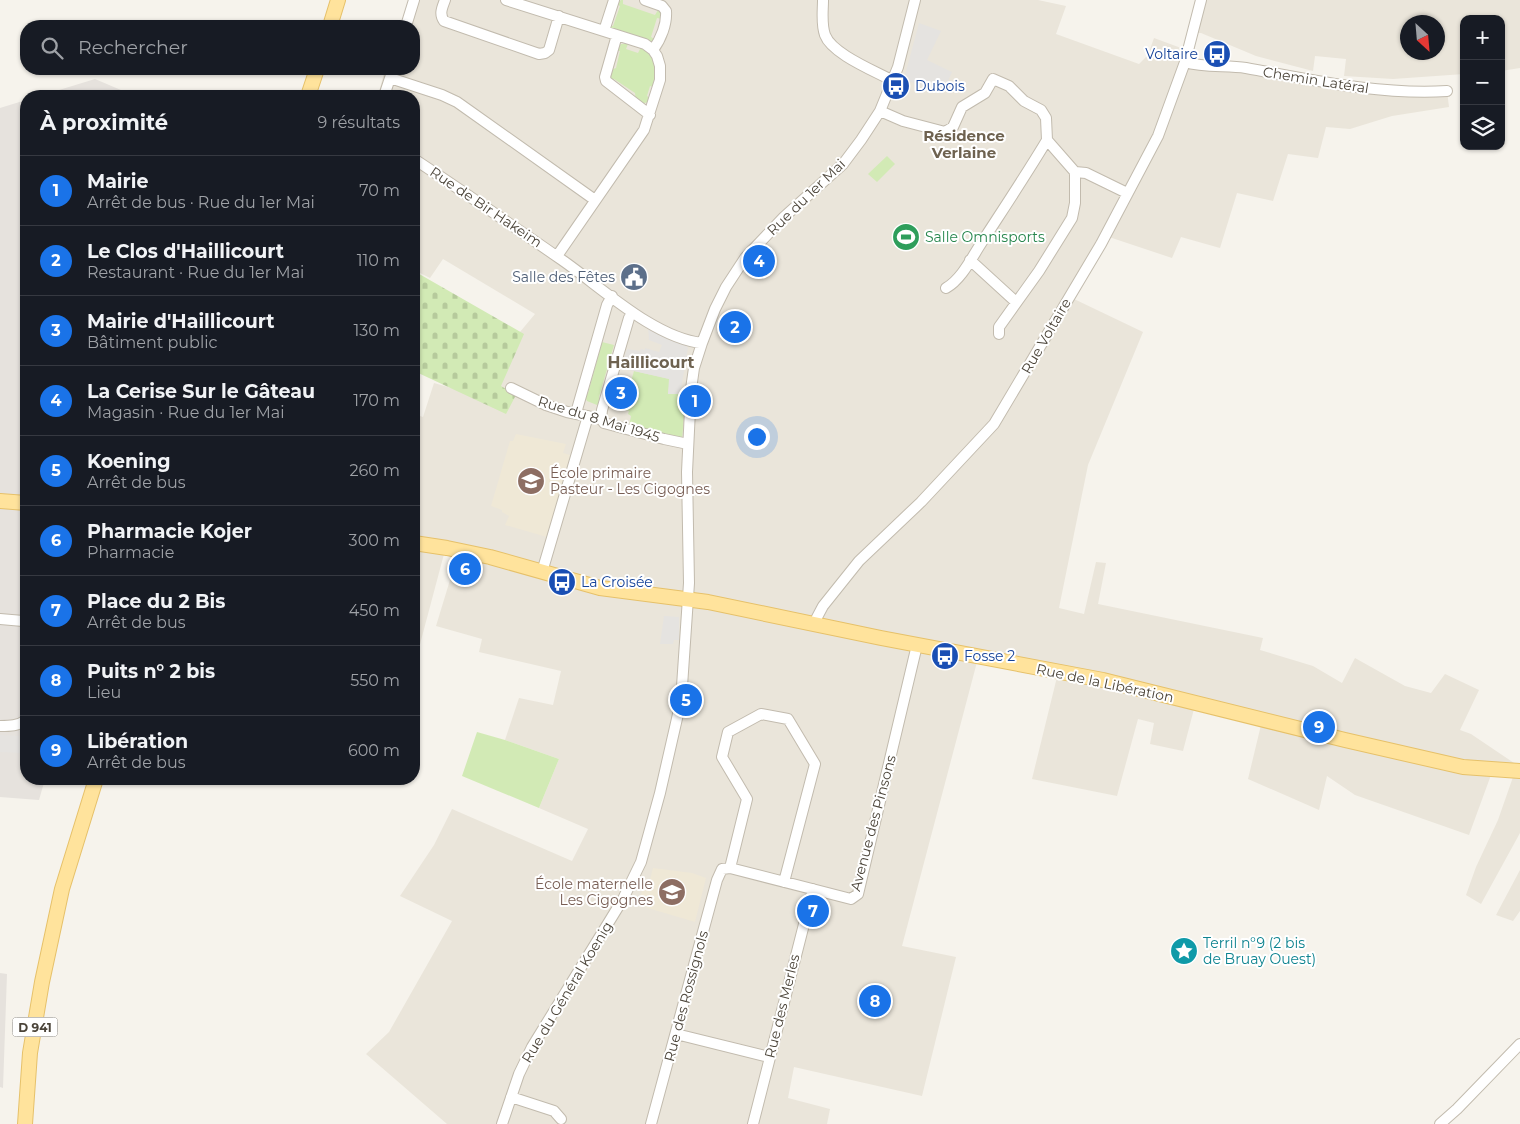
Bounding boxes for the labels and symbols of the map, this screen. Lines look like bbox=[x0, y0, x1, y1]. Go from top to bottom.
north arrow bbox=[1400, 15, 1445, 60]
bus stop icon: Voltaire bbox=[1202, 39, 1232, 69]
place label: Voltaire bbox=[1145, 45, 1198, 63]
street label: Chemin Latéral bbox=[1262, 63, 1370, 97]
bus stop icon: Dubois bbox=[881, 71, 911, 101]
place label: Dubois bbox=[915, 77, 965, 95]
district label: Résidence Verlaine bbox=[923, 126, 1005, 162]
street label: Rue du 1er Mai bbox=[763, 155, 849, 239]
street label: Rue de Bir Hakeim bbox=[426, 163, 546, 251]
sports icon: Salle Omnisports bbox=[891, 222, 921, 252]
place label: Salle Omnisports bbox=[925, 228, 1045, 246]
pin: 4 bbox=[743, 242, 775, 280]
public building icon: Salle des Fêtes bbox=[619, 262, 649, 292]
place label: Salle des Fêtes bbox=[512, 268, 615, 286]
street label: Rue Voltaire bbox=[1017, 295, 1075, 377]
pin: 2 bbox=[719, 308, 751, 346]
district label: Haillicourt bbox=[608, 353, 695, 372]
pin: 3 bbox=[605, 374, 637, 412]
pin: 1 bbox=[679, 382, 711, 420]
street label: Rue du 8 Mai 1945 bbox=[536, 392, 662, 446]
your location bbox=[744, 424, 770, 450]
place label: École primaire Pasteur - Les Cigognes bbox=[550, 464, 710, 498]
school or university icon: École primaire Pasteur - Les Cigognes bbox=[516, 466, 546, 496]
pin: 6 bbox=[449, 550, 481, 588]
bus stop icon: La Croisée bbox=[547, 567, 577, 597]
place label: La Croisée bbox=[581, 573, 653, 591]
bus stop icon: Fosse 2 bbox=[930, 641, 960, 671]
place label: Fosse 2 bbox=[964, 647, 1015, 665]
street label: Rue de la Libération bbox=[1035, 660, 1175, 706]
pin: 5 bbox=[670, 681, 702, 719]
pin: 9 bbox=[1303, 708, 1335, 746]
street label: Avenue des Pinsons bbox=[846, 753, 900, 893]
place label: École maternelle Les Cigognes bbox=[535, 875, 653, 909]
school or university icon: École maternelle Les Cigognes bbox=[657, 877, 687, 907]
pin: 7 bbox=[797, 892, 829, 930]
street label: Rue du Général Koenig bbox=[518, 918, 616, 1066]
street label: Rue des Rossignols bbox=[660, 928, 712, 1063]
place label: Terril n°9 (2 bis de Bruay Ouest) bbox=[1203, 934, 1316, 968]
place icon: Terril n°9 (2 bis de Bruay Ouest) bbox=[1169, 936, 1199, 966]
street label: Rue des Merles bbox=[760, 952, 804, 1060]
pin: 8 bbox=[859, 982, 891, 1020]
road number: D 941 bbox=[12, 1018, 58, 1036]

